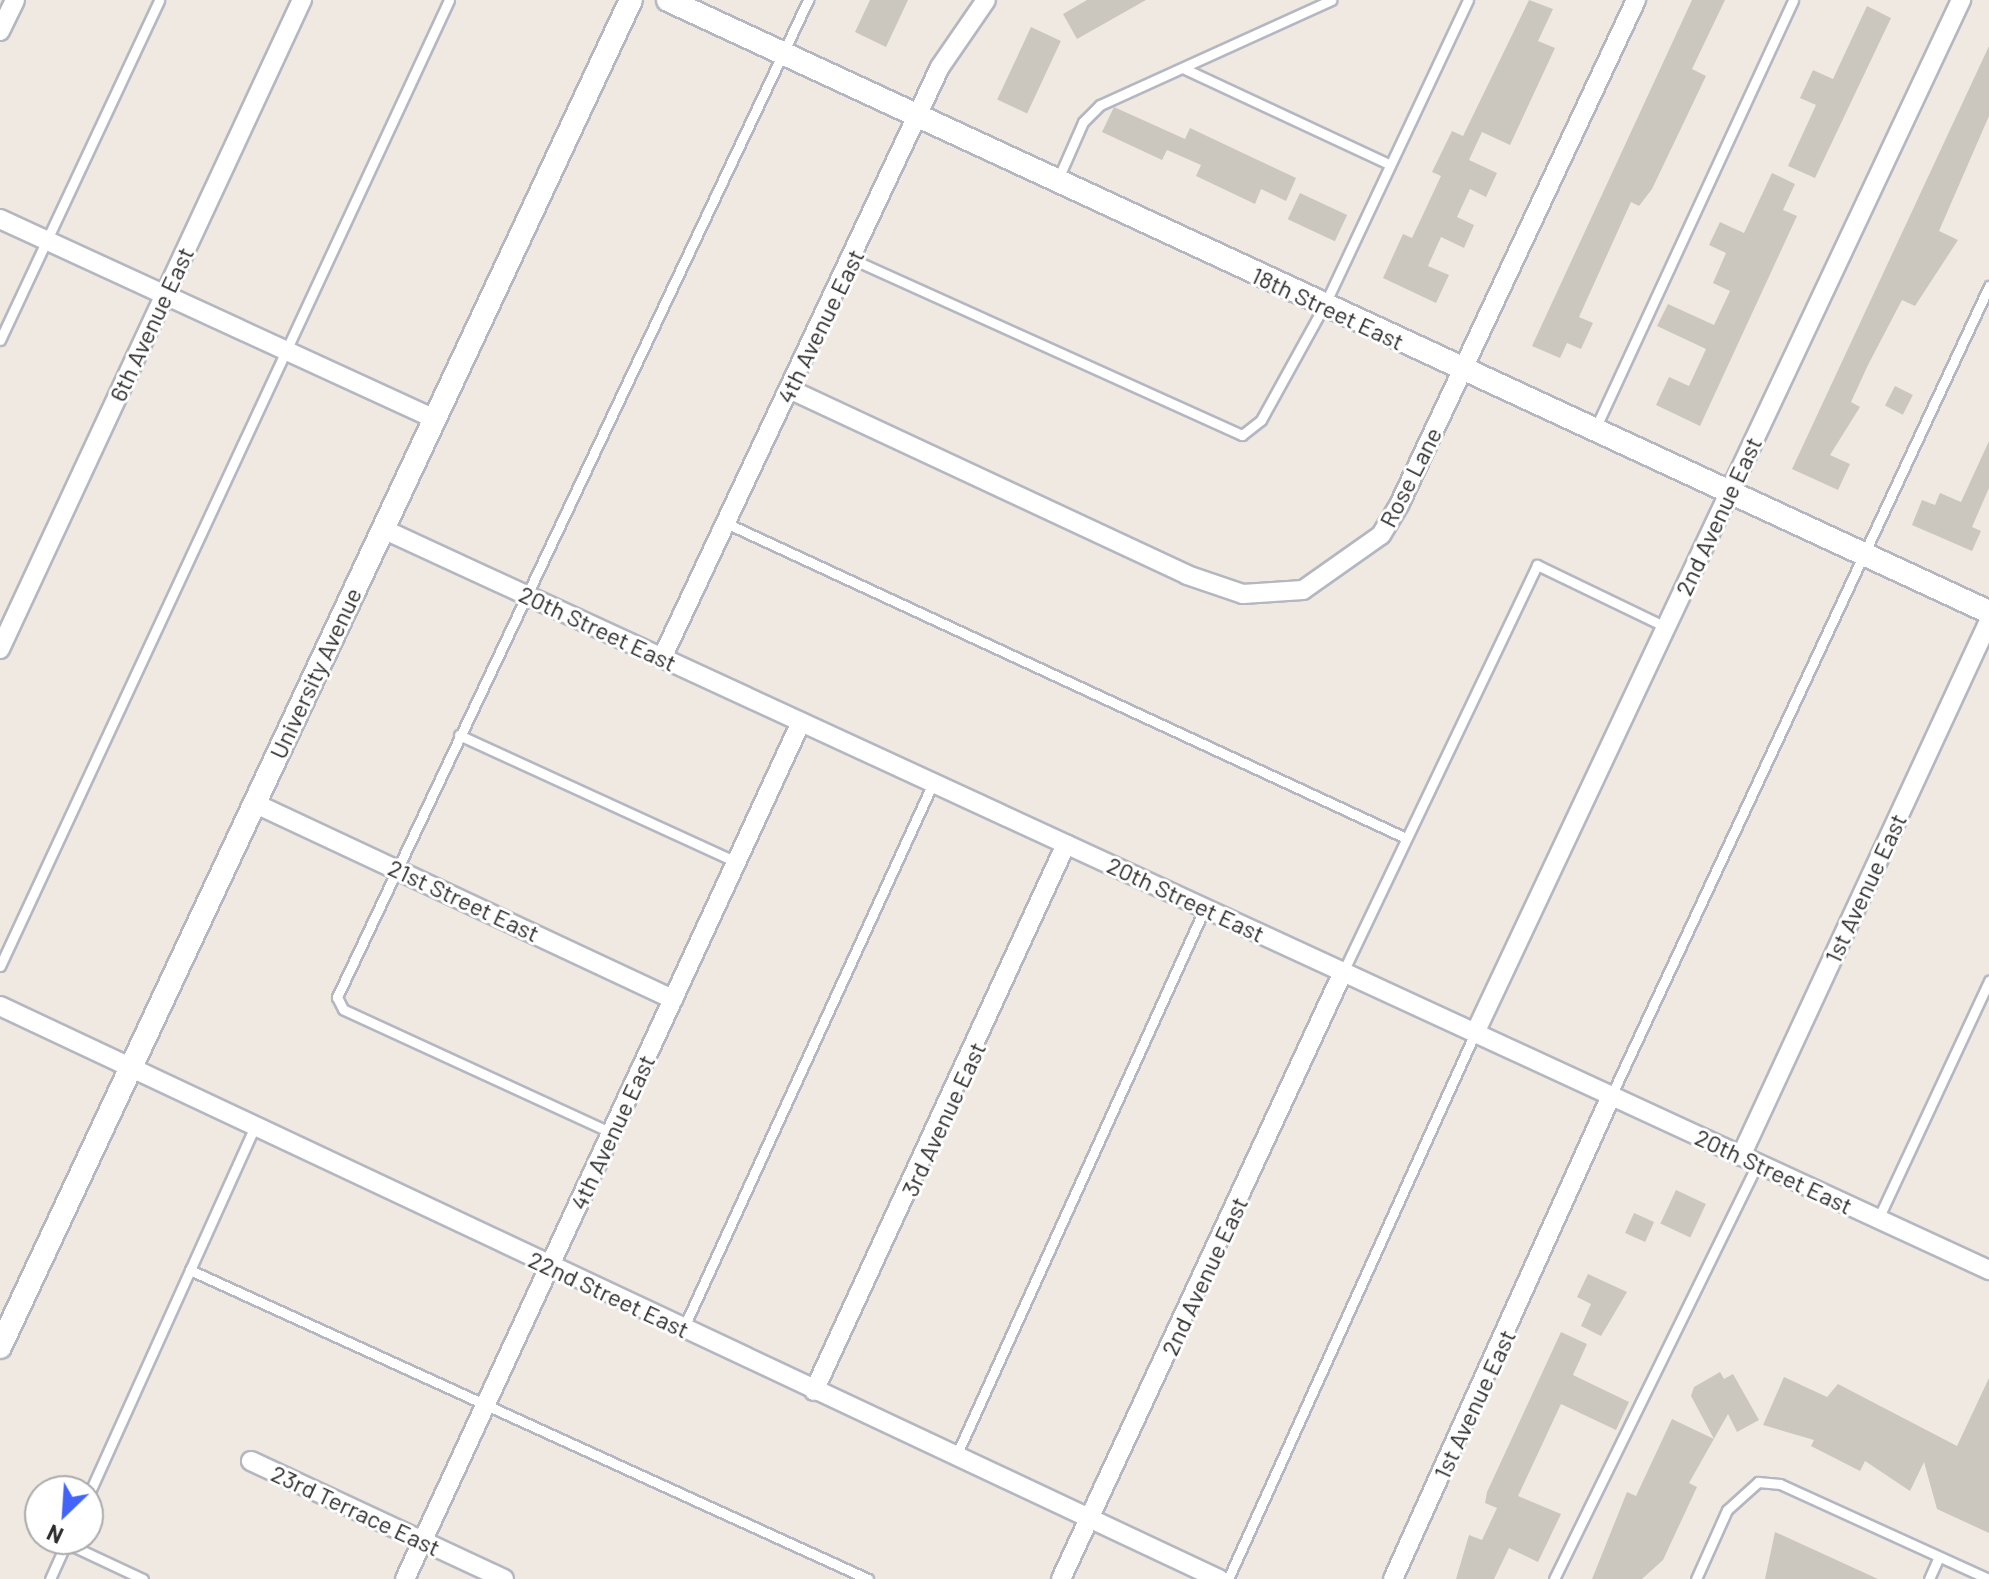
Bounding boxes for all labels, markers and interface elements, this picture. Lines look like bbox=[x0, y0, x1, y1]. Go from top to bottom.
street label: 6th Avenue East bbox=[103, 242, 199, 406]
street label: 4th Avenue East bbox=[770, 244, 870, 408]
street label: 18th Street East bbox=[1247, 260, 1409, 356]
street label: Rose Lane bbox=[1373, 422, 1447, 532]
street label: 2nd Avenue East bbox=[1669, 432, 1767, 600]
street label: 20th Street East bbox=[515, 579, 681, 677]
street label: University Avenue bbox=[263, 583, 367, 763]
street label: 1st Avenue East bbox=[1818, 809, 1912, 967]
street label: 20th Street East bbox=[1103, 850, 1269, 948]
street label: 21st Street East bbox=[384, 852, 544, 948]
street label: 3rd Avenue East bbox=[895, 1037, 991, 1201]
street label: 4th Avenue East bbox=[563, 1050, 661, 1214]
street label: 20th Street East bbox=[1691, 1122, 1857, 1220]
street label: 2nd Avenue East bbox=[1155, 1192, 1253, 1360]
street label: 22nd Street East bbox=[524, 1244, 694, 1344]
street label: 1st Avenue East bbox=[1427, 1325, 1521, 1483]
street label: 23rd Terrace East bbox=[267, 1458, 445, 1562]
north arrow bbox=[24, 1475, 104, 1555]
text: N bbox=[43, 1520, 67, 1550]

